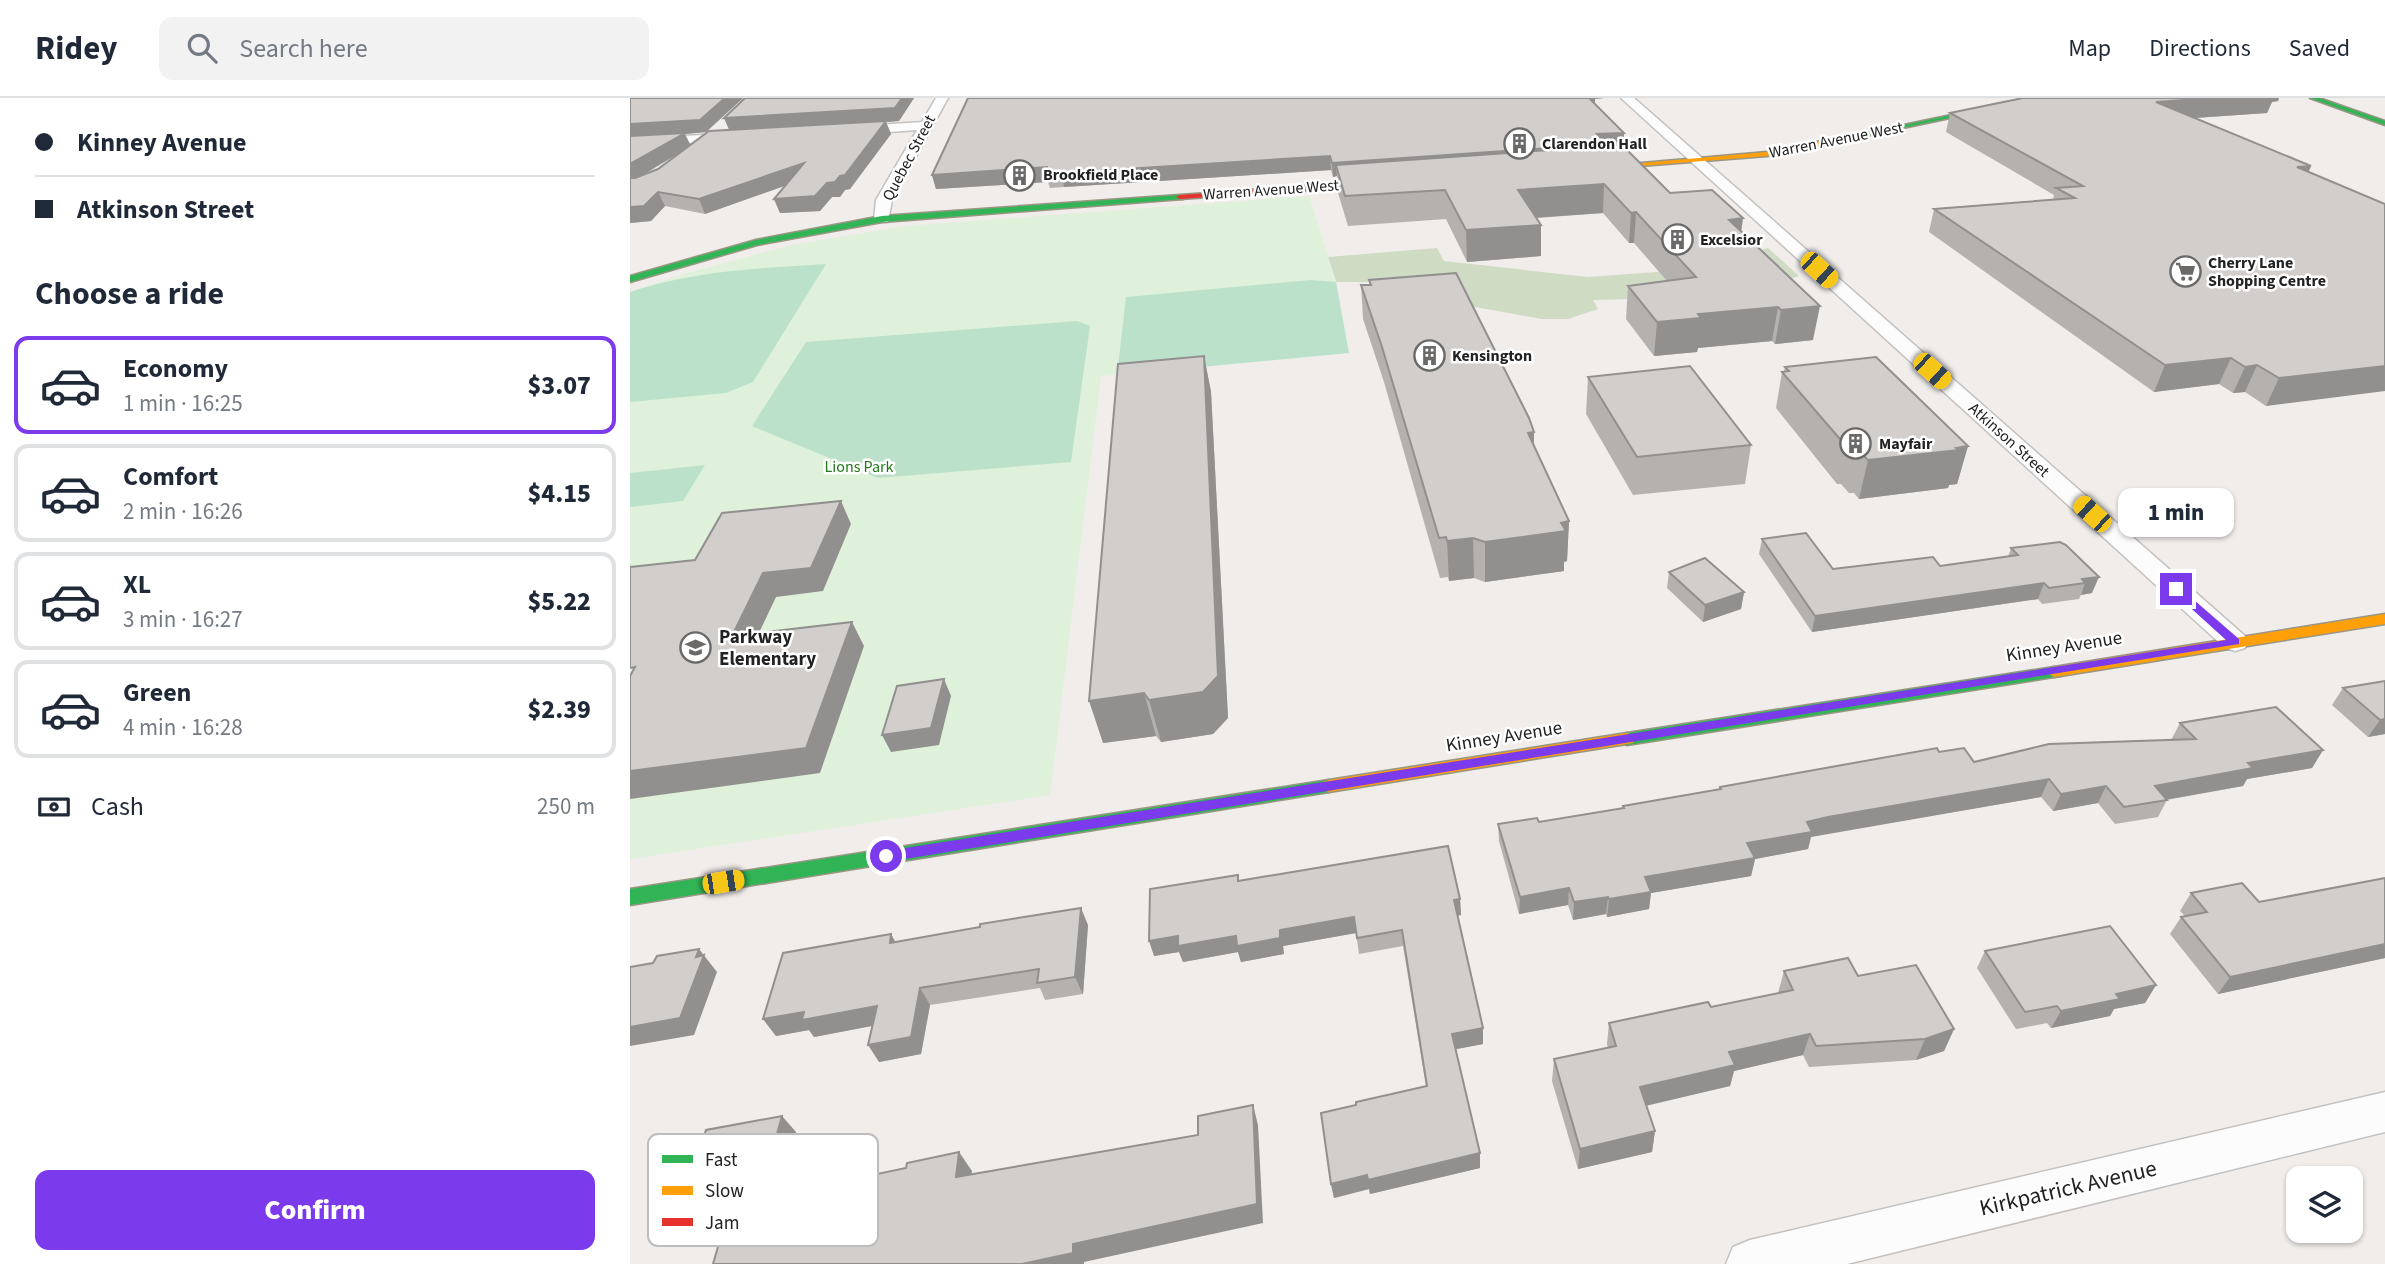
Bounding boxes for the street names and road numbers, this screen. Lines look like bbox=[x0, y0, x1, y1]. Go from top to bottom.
street label: Quebec Street bbox=[877, 111, 941, 205]
street label: Warren Avenue West bbox=[1767, 116, 1905, 164]
street label: Warren Avenue West bbox=[1202, 174, 1340, 206]
street label: Atkinson Street bbox=[1964, 398, 2055, 483]
street label: Kinney Avenue bbox=[2004, 624, 2124, 670]
street label: Kinney Avenue bbox=[1444, 714, 1564, 760]
street label: Kirkpatrick Avenue bbox=[1976, 1152, 2160, 1224]

